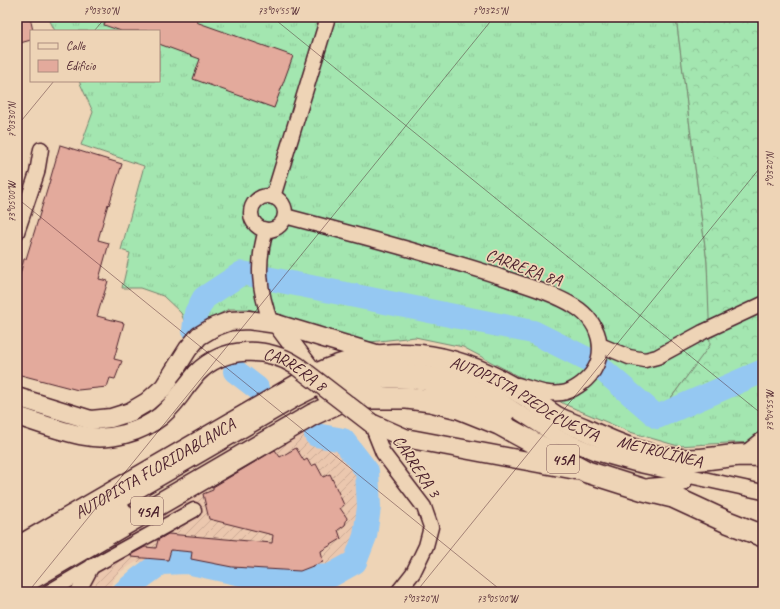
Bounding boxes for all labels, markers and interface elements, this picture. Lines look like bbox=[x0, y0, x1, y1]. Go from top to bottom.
text: 7°03'30"N bbox=[84, 4, 120, 17]
text: 73°04'55"W bbox=[258, 4, 300, 17]
text: 7°03'25"N bbox=[473, 4, 509, 17]
legend bbox=[30, 30, 160, 82]
text: Calle bbox=[66, 38, 86, 54]
text: Edificio bbox=[66, 58, 96, 74]
text: 7°03'30"N bbox=[5, 101, 18, 137]
text: 7°03'20"N bbox=[763, 151, 776, 187]
text: 73°05'00"W bbox=[5, 180, 18, 222]
street label: CARRERA 8A bbox=[483, 244, 566, 291]
street label: CARRERA 8 bbox=[261, 343, 333, 397]
street label: AUTOPISTA PIEDECUESTA bbox=[448, 352, 603, 446]
text: 73°04'55"W bbox=[763, 389, 776, 431]
street label: AUTOPISTA FLORIDABLANCA bbox=[71, 413, 240, 523]
street label: METROLÍNEA bbox=[615, 430, 705, 472]
street label: CARRERA 3 bbox=[388, 431, 446, 503]
road number: 45A bbox=[547, 445, 579, 473]
road number: 45A bbox=[131, 497, 163, 525]
text: 7°03'20"N bbox=[403, 592, 439, 605]
text: 73°05'00"W bbox=[477, 592, 519, 605]

